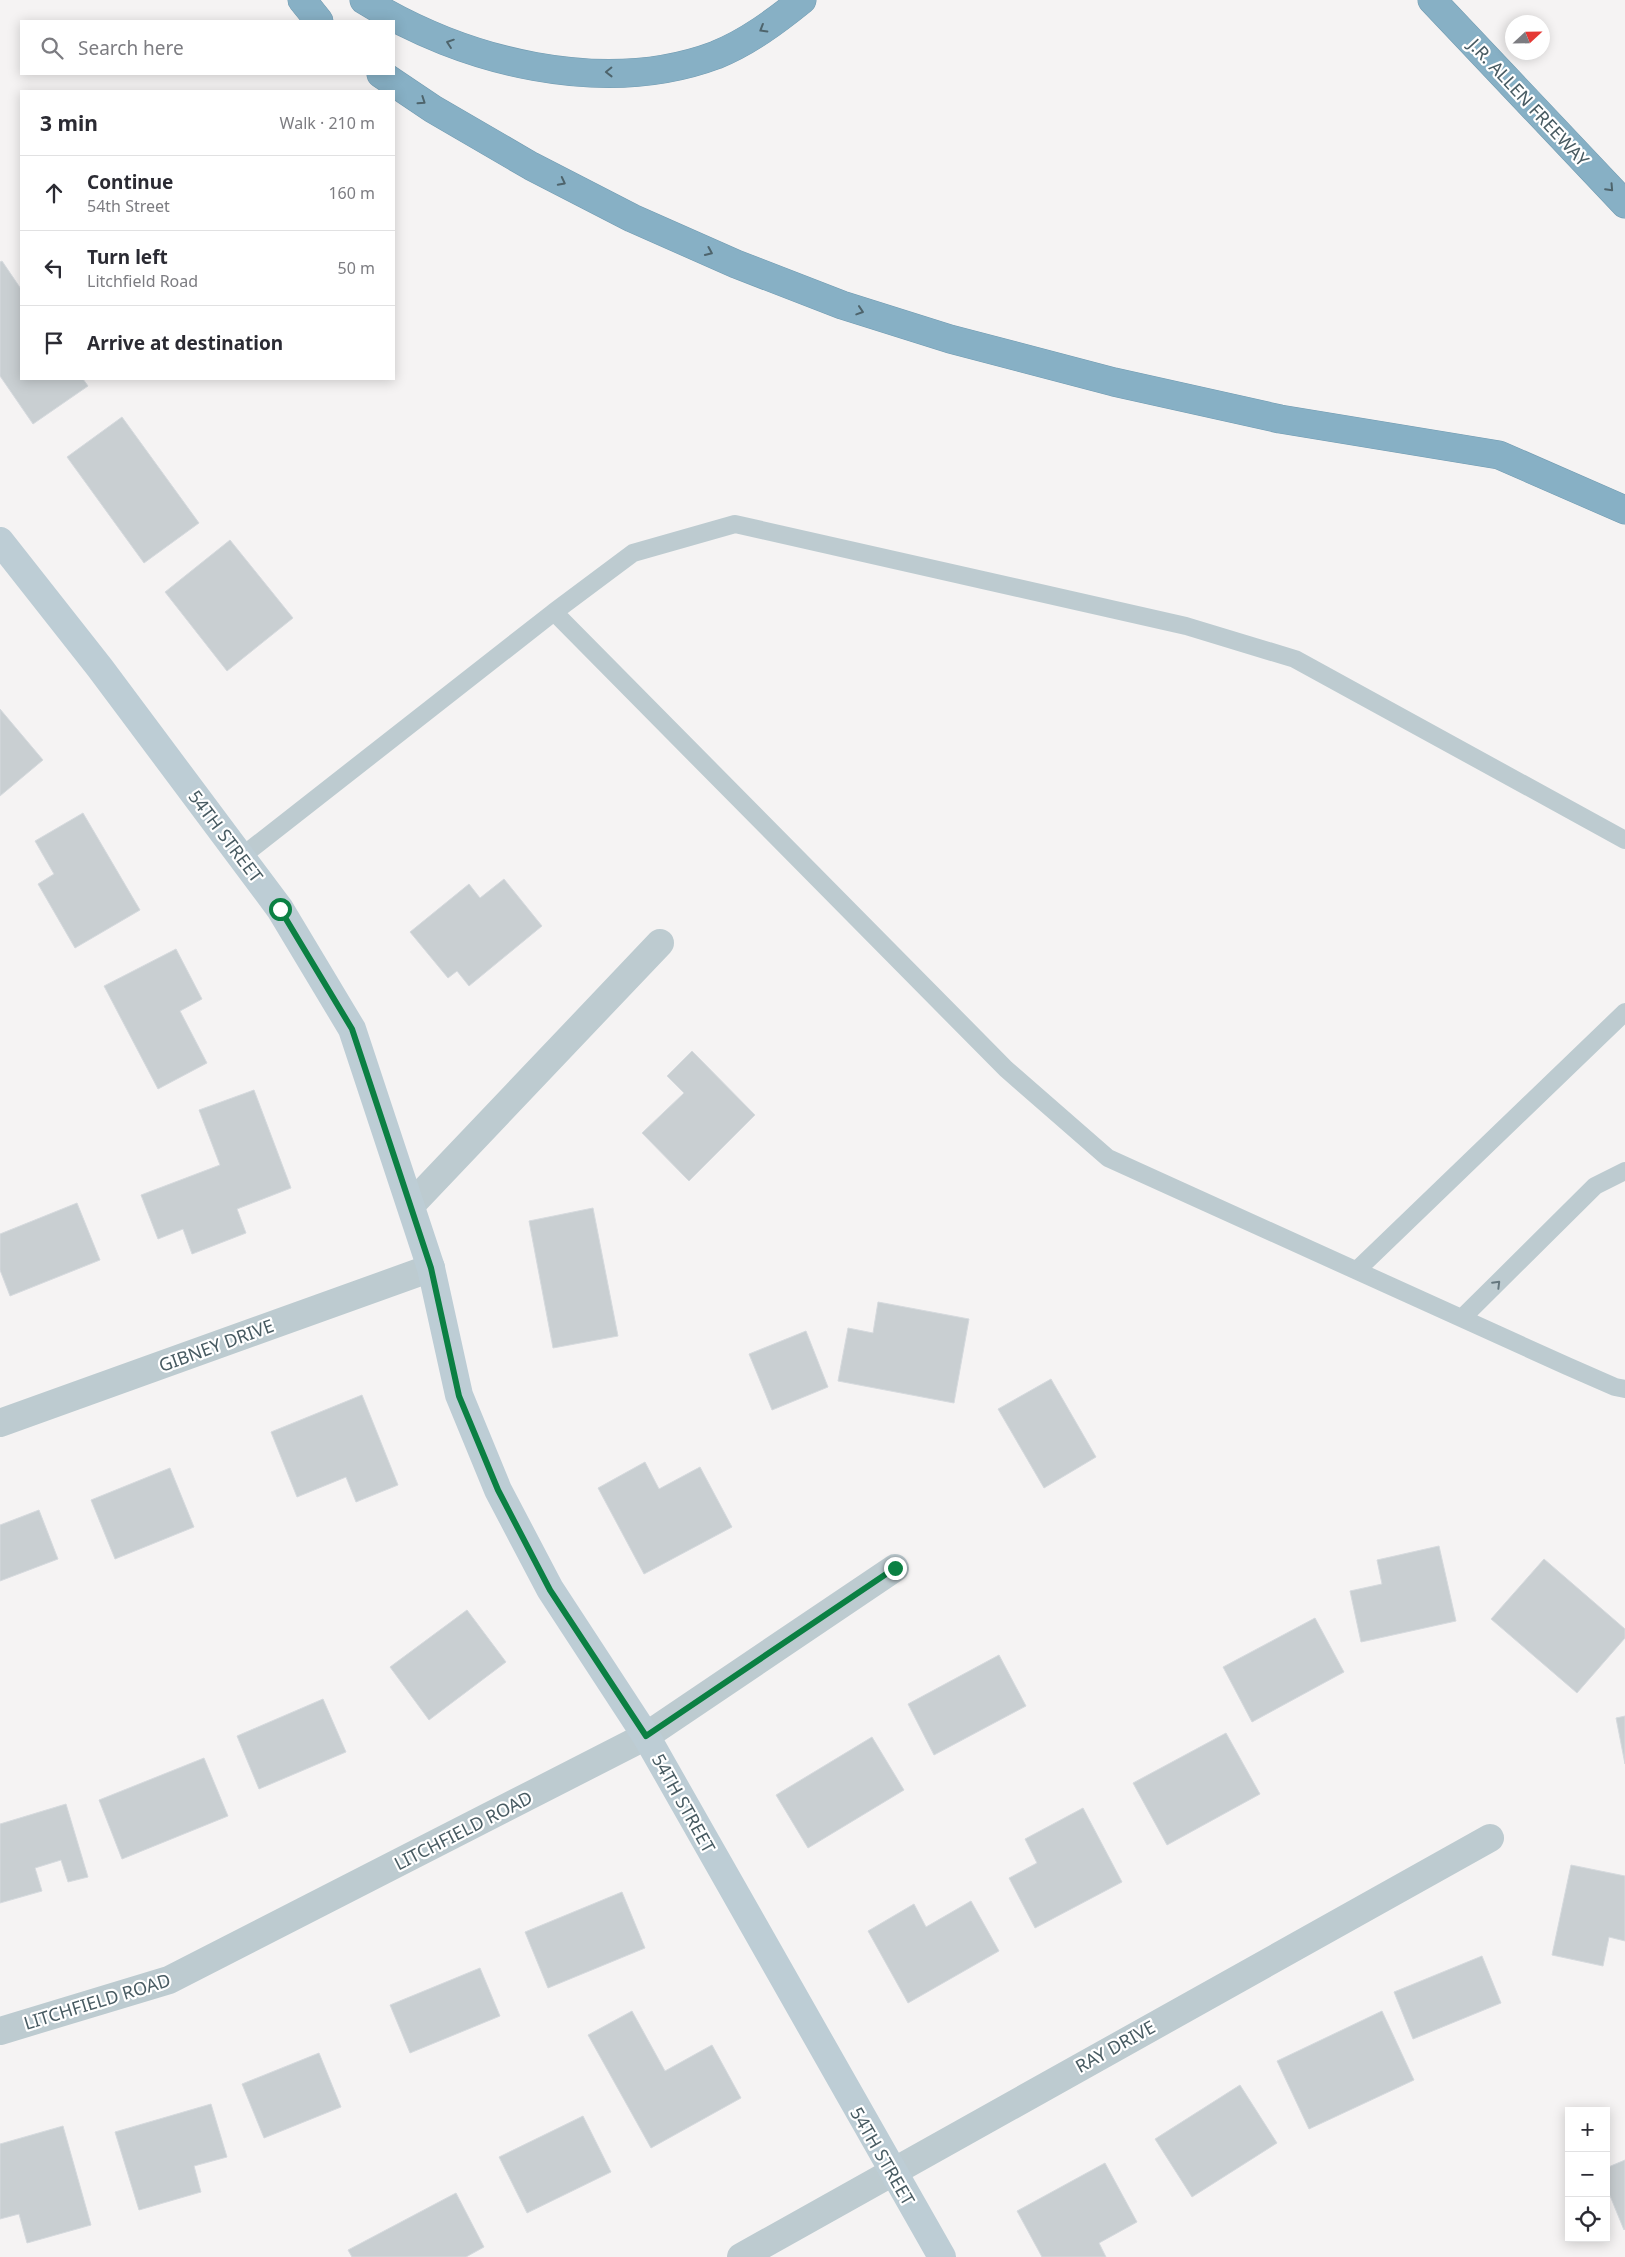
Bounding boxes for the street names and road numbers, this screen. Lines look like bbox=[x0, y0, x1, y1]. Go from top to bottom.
street label: J.R. ALLEN FREEWAY bbox=[1462, 32, 1595, 172]
street label: 54TH STREET bbox=[183, 785, 269, 887]
street label: GIBNEY DRIVE bbox=[155, 1313, 277, 1377]
street label: 54TH STREET bbox=[647, 1749, 721, 1857]
street label: LITCHFIELD ROAD bbox=[390, 1785, 536, 1875]
street label: LITCHFIELD ROAD bbox=[21, 1967, 173, 2035]
street label: RAY DRIVE bbox=[1071, 2014, 1159, 2078]
street label: 54TH STREET bbox=[845, 2102, 921, 2210]

